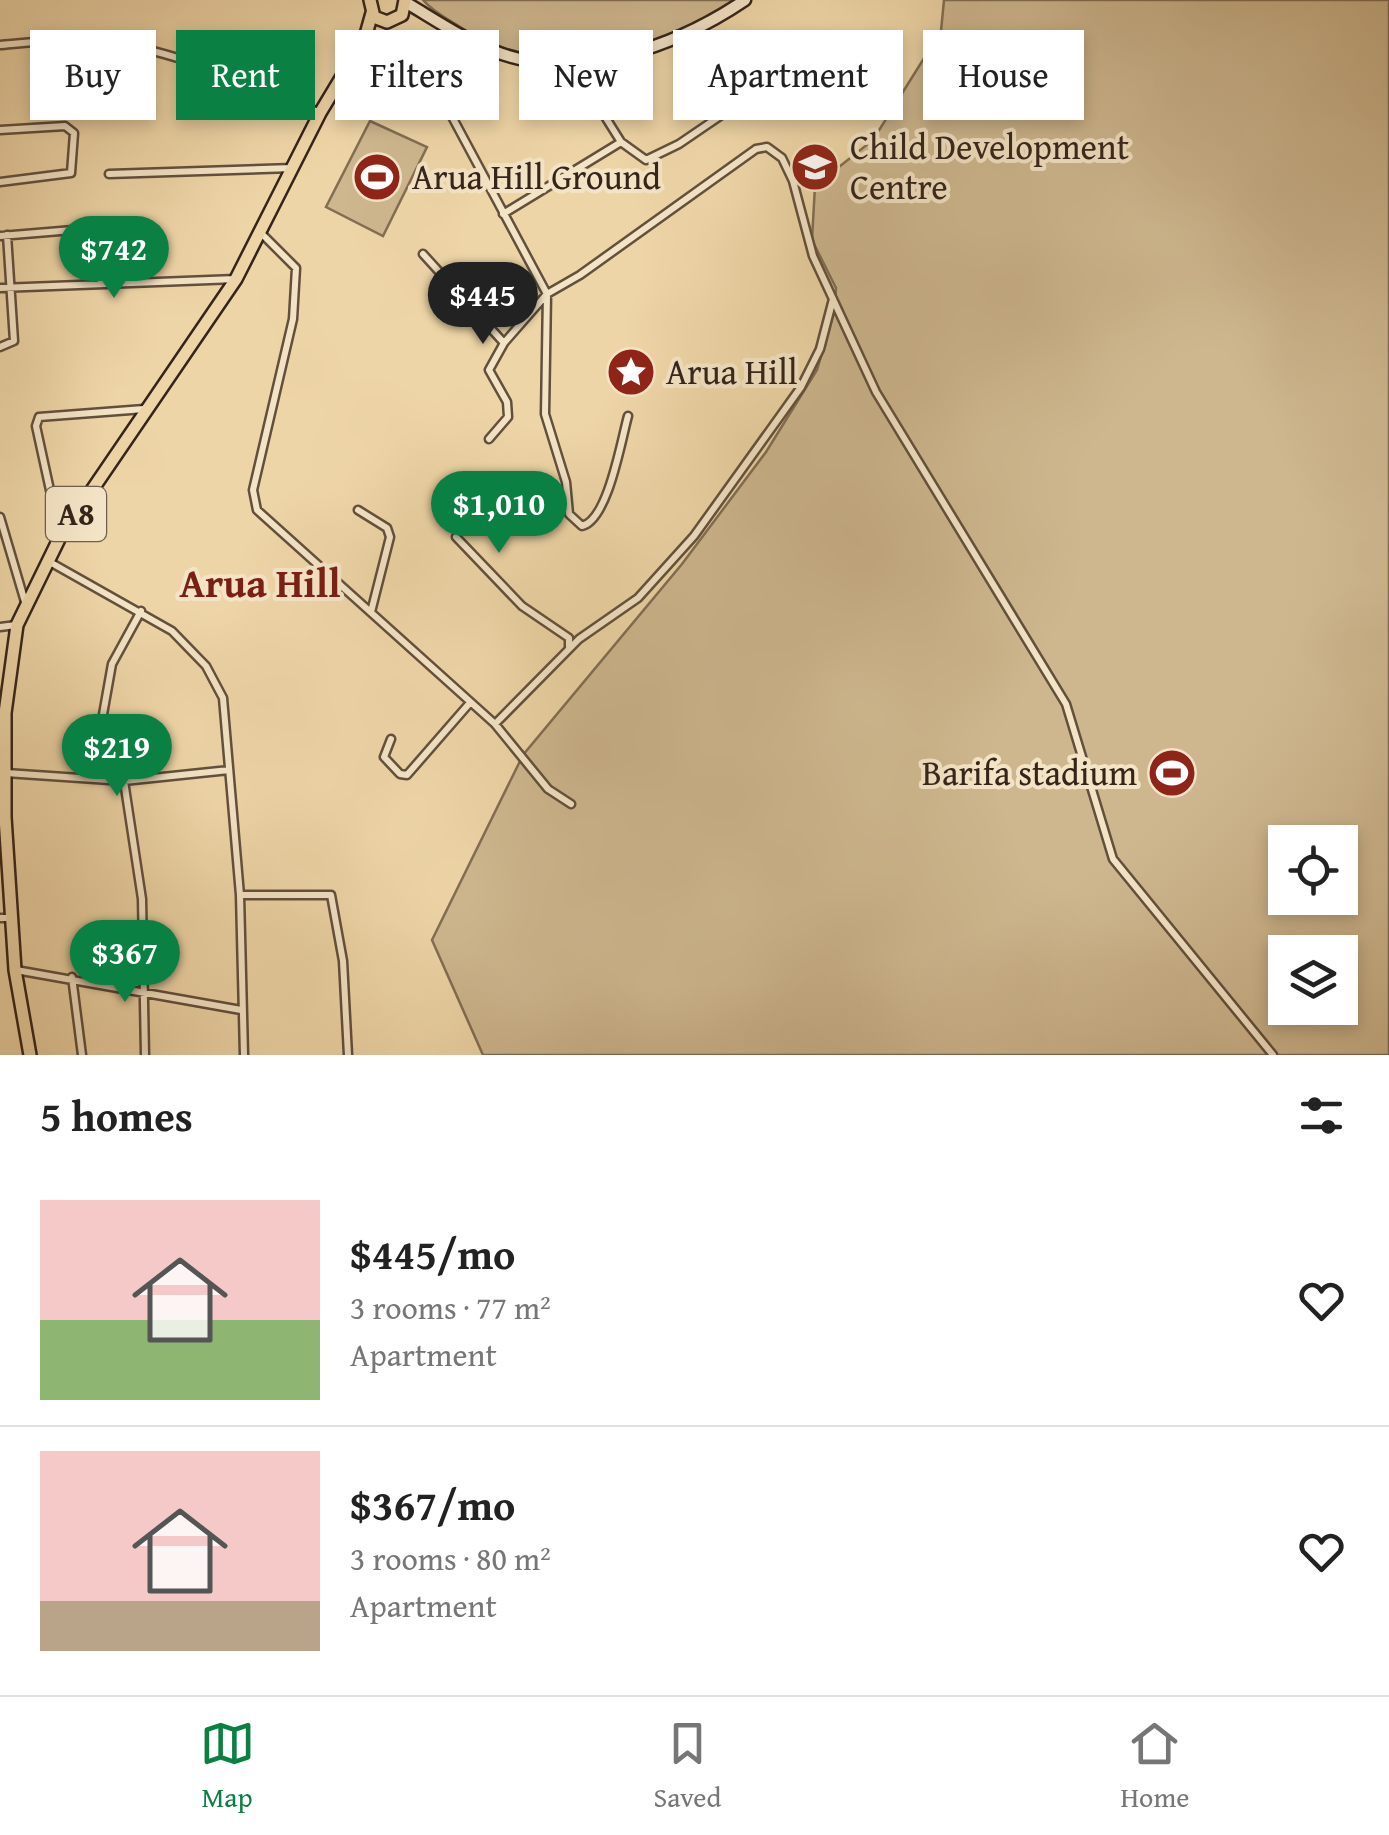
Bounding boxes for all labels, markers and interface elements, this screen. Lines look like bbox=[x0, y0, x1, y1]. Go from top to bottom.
chip: Buy bbox=[30, 30, 156, 120]
chip: Rent bbox=[176, 30, 315, 120]
chip: Filters bbox=[335, 30, 499, 120]
chip: New bbox=[519, 30, 653, 120]
chip: Apartment bbox=[673, 30, 903, 120]
chip: House bbox=[923, 30, 1084, 120]
place label: Child Development Centre bbox=[850, 121, 1129, 212]
school or university icon: Child Development Centre bbox=[789, 141, 841, 193]
sports icon: Arua Hill Ground bbox=[351, 151, 403, 203]
place label: Arua Hill Ground bbox=[412, 151, 661, 202]
pin: $742 bbox=[55, 216, 173, 301]
text: $742 bbox=[81, 225, 147, 272]
pin: $445 bbox=[424, 262, 542, 347]
text: $445 bbox=[450, 271, 516, 318]
place icon: Arua Hill bbox=[605, 346, 657, 398]
place label: Arua Hill bbox=[666, 346, 798, 397]
pin: $1,010 bbox=[418, 471, 580, 556]
text: $1,010 bbox=[453, 480, 545, 527]
road number: A8 bbox=[46, 487, 106, 541]
district label: Arua Hill bbox=[179, 553, 341, 612]
pin: $219 bbox=[58, 714, 176, 799]
text: $219 bbox=[84, 723, 150, 770]
place label: Barifa stadium bbox=[922, 747, 1137, 798]
sports icon: Barifa stadium bbox=[1146, 747, 1198, 799]
map controls bbox=[1268, 825, 1358, 1025]
button: locate bbox=[1268, 825, 1358, 915]
pin: $367 bbox=[66, 920, 184, 1005]
text: $367 bbox=[92, 929, 158, 976]
button: layers bbox=[1268, 935, 1358, 1025]
text: 5 homes bbox=[40, 1085, 193, 1146]
icon: filters bbox=[1294, 1088, 1349, 1143]
text: $445/mo bbox=[350, 1223, 515, 1284]
icon: home bbox=[120, 1240, 240, 1360]
icon: heart bbox=[1294, 1273, 1349, 1328]
text: 3 rooms · 77 m² bbox=[350, 1284, 551, 1331]
text: Apartment bbox=[350, 1331, 497, 1378]
text: $367/mo bbox=[350, 1474, 515, 1535]
icon: home bbox=[120, 1491, 240, 1611]
icon: heart bbox=[1294, 1524, 1349, 1579]
text: 3 rooms · 80 m² bbox=[350, 1535, 551, 1582]
text: Apartment bbox=[350, 1582, 497, 1629]
tab: Map bbox=[200, 1716, 255, 1817]
tab: Saved bbox=[654, 1716, 721, 1817]
tab: Home bbox=[1121, 1716, 1189, 1817]

